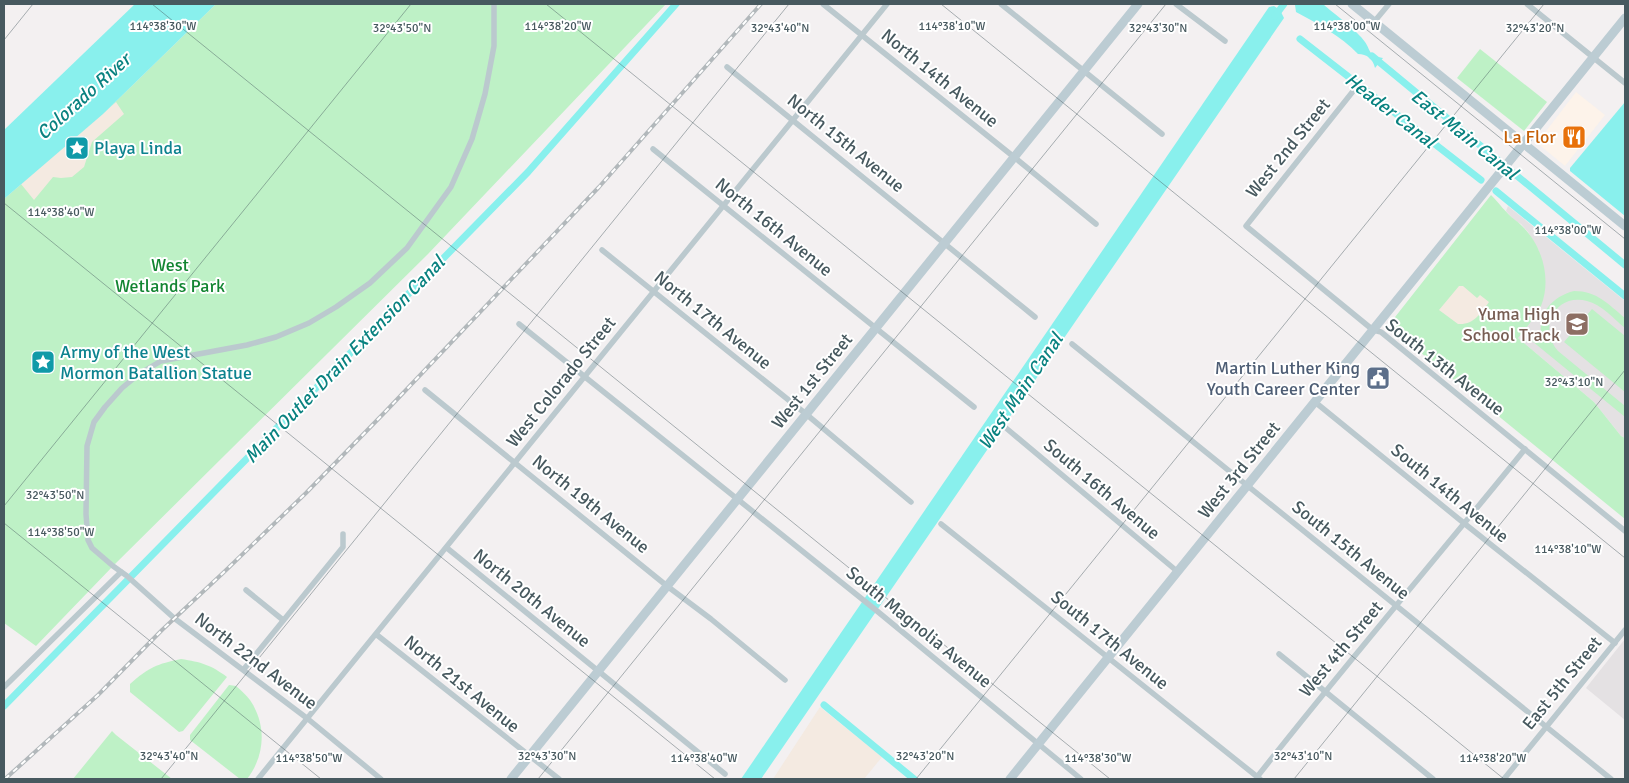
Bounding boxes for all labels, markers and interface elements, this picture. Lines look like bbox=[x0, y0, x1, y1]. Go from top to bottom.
text: 114°38'30"W bbox=[129, 19, 197, 34]
text: 114°38'20"W bbox=[524, 19, 592, 34]
text: 114°38'10"W bbox=[918, 19, 986, 34]
text: 114°38'00"W bbox=[1313, 19, 1381, 34]
text: 32°43'50"N bbox=[373, 21, 431, 36]
text: 32°43'40"N bbox=[751, 21, 809, 36]
text: 32°43'30"N bbox=[1129, 21, 1187, 36]
text: 32°43'20"N bbox=[1506, 21, 1564, 36]
street label: North 14th Avenue bbox=[877, 24, 1003, 132]
water label: Colorado River bbox=[32, 46, 138, 145]
water label: Header Canal bbox=[1340, 68, 1442, 155]
water label: East Main Canal bbox=[1406, 84, 1524, 186]
street label: North 15th Avenue bbox=[783, 89, 909, 197]
street label: West 2nd Street bbox=[1241, 94, 1335, 202]
restaurant icon: La Flor bbox=[1561, 124, 1587, 150]
place label: La Flor bbox=[1503, 126, 1556, 148]
place icon: Playa Linda bbox=[64, 135, 90, 161]
place label: Playa Linda bbox=[94, 137, 182, 159]
street label: North 16th Avenue bbox=[711, 173, 837, 281]
text: 114°38'40"W bbox=[27, 205, 95, 220]
text: 114°38'00"W bbox=[1534, 223, 1602, 238]
water label: Main Outlet Drain Extension Canal bbox=[239, 250, 451, 468]
park label: West Wetlands Park bbox=[115, 254, 225, 297]
street label: North 17th Avenue bbox=[650, 266, 776, 374]
place label: Yuma High School Track bbox=[1463, 303, 1560, 346]
school or university icon: Yuma High School Track bbox=[1564, 311, 1590, 337]
street label: West Colorado Street bbox=[502, 312, 620, 452]
street label: South 13th Avenue bbox=[1381, 314, 1509, 420]
water label: West Main Canal bbox=[973, 328, 1069, 454]
street label: West 1st Street bbox=[767, 329, 857, 433]
place label: Army of the West Mormon Batallion Statue bbox=[60, 341, 252, 384]
place icon: Army of the West Mormon Batallion Statue bbox=[30, 349, 56, 375]
place label: Martin Luther King Youth Career Center bbox=[1207, 357, 1360, 400]
public building icon: Martin Luther King Youth Career Center bbox=[1365, 365, 1391, 391]
text: 32°43'10"N bbox=[1545, 375, 1603, 390]
street label: West 3rd Street bbox=[1193, 417, 1285, 523]
street label: South 16th Avenue bbox=[1039, 434, 1165, 544]
street label: South 14th Avenue bbox=[1387, 439, 1513, 547]
street label: North 19th Avenue bbox=[528, 450, 654, 558]
text: 32°43'50"N bbox=[26, 488, 84, 503]
street label: South 15th Avenue bbox=[1288, 496, 1414, 604]
text: 114°38'50"W bbox=[27, 525, 95, 540]
text: 114°38'10"W bbox=[1534, 542, 1602, 557]
street label: North 20th Avenue bbox=[469, 544, 595, 652]
street label: South Magnolia Avenue bbox=[842, 561, 996, 693]
street label: South 17th Avenue bbox=[1047, 586, 1173, 694]
street label: West 4th Street bbox=[1295, 597, 1387, 701]
street label: North 22nd Avenue bbox=[190, 608, 322, 714]
street label: North 21st Avenue bbox=[400, 631, 524, 737]
street label: East 5th Street bbox=[1518, 632, 1606, 734]
text: 32°43'40"N bbox=[140, 749, 198, 764]
text: 32°43'30"N bbox=[518, 749, 576, 764]
text: 32°43'20"N bbox=[896, 749, 954, 764]
text: 32°43'10"N bbox=[1274, 749, 1332, 764]
text: 114°38'50"W bbox=[275, 751, 343, 766]
text: 114°38'40"W bbox=[670, 751, 738, 766]
text: 114°38'30"W bbox=[1064, 751, 1132, 766]
text: 114°38'20"W bbox=[1459, 751, 1527, 766]

